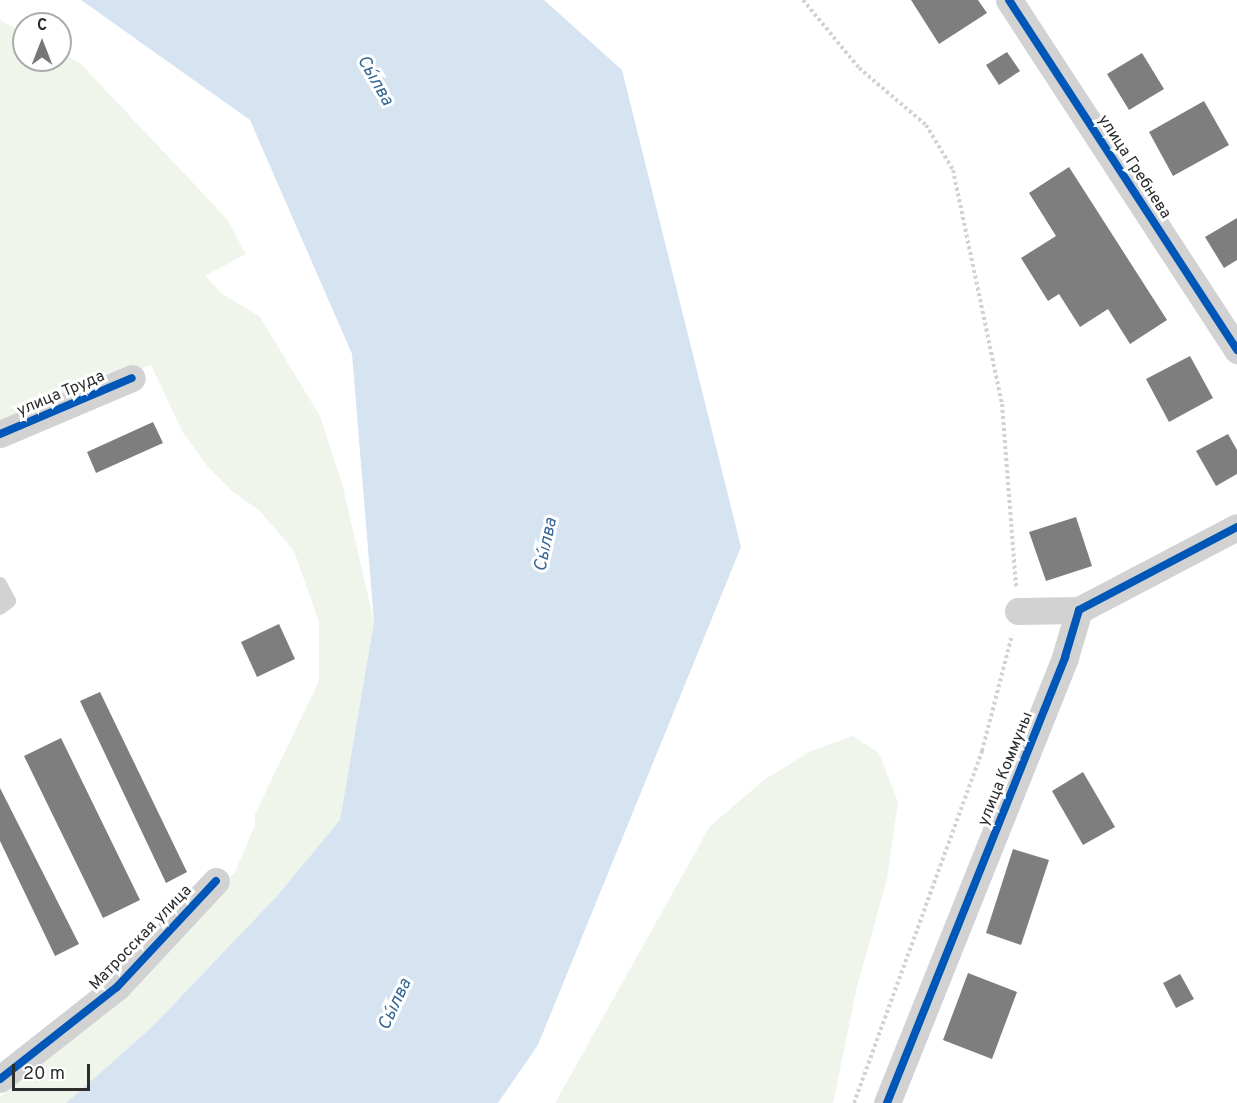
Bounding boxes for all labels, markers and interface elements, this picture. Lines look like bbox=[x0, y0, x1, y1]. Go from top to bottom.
north arrow bbox=[12, 12, 72, 72]
text: С bbox=[37, 16, 47, 36]
water label: Сы́лва bbox=[351, 52, 397, 110]
street label: улица Гребнева bbox=[1093, 111, 1175, 223]
street label: улица Труда bbox=[14, 367, 108, 421]
water label: Сы́лва bbox=[531, 516, 563, 574]
street label: улица Коммуны bbox=[974, 709, 1038, 829]
street label: Матросская улица bbox=[86, 881, 196, 995]
water label: Сы́лва bbox=[375, 976, 417, 1034]
scale bar bbox=[15, 1052, 93, 1090]
text: 20 m bbox=[23, 1063, 65, 1086]

